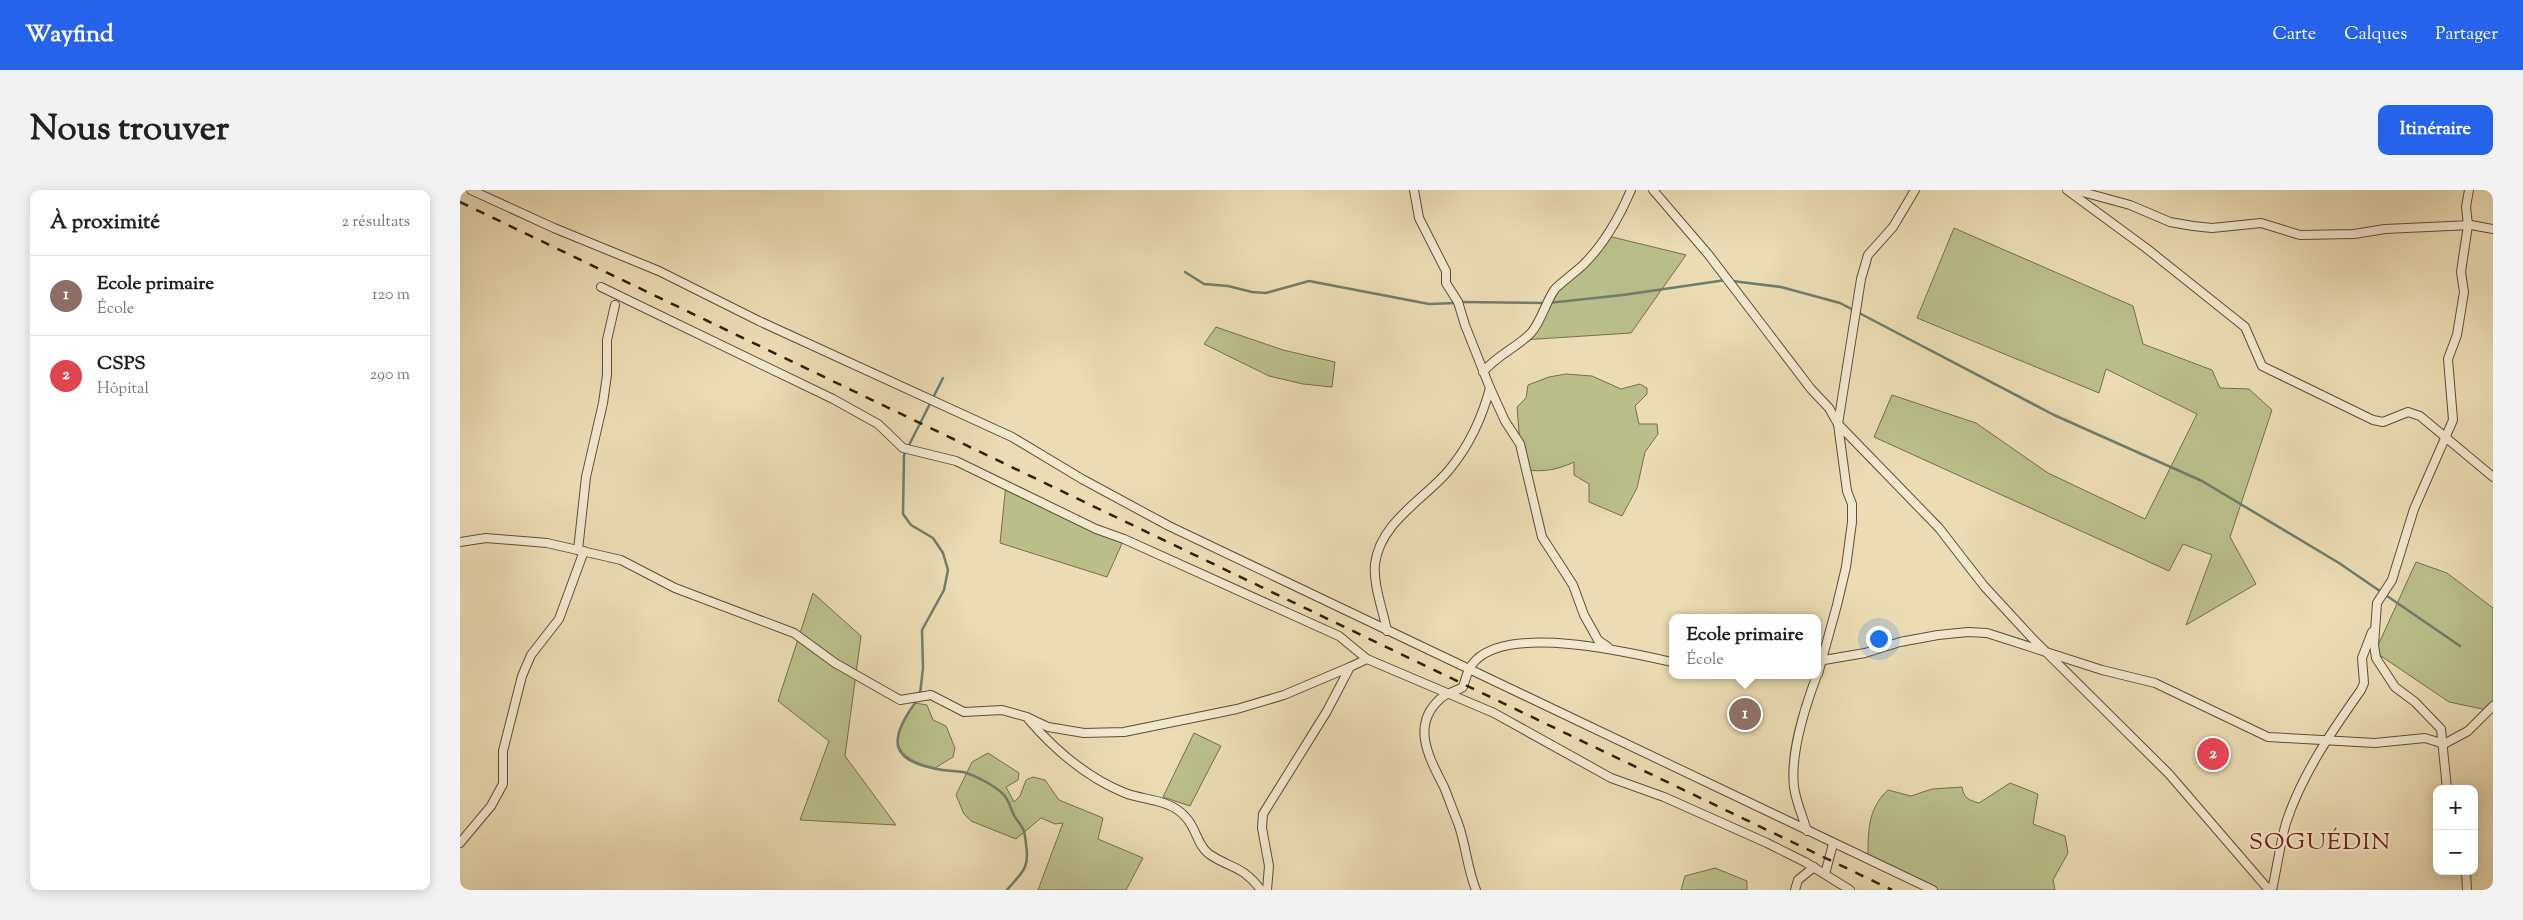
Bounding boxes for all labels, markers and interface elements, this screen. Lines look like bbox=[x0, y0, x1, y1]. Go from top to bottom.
text: Wayfind bbox=[25, 18, 113, 52]
text: Carte bbox=[2273, 22, 2316, 48]
text: Calques bbox=[2344, 22, 2407, 48]
text: Partager bbox=[2435, 22, 2498, 48]
text: Nous trouver bbox=[30, 105, 229, 156]
button: Itinéraire bbox=[2378, 105, 2493, 155]
text: À proximité bbox=[50, 208, 160, 238]
text: 2 résultats bbox=[341, 211, 410, 234]
text: Ecole primaire bbox=[97, 271, 214, 298]
text: 1 bbox=[63, 284, 69, 307]
text: 120 m bbox=[372, 284, 410, 307]
text: École bbox=[97, 298, 134, 321]
text: CSPS bbox=[97, 351, 146, 378]
text: 2 bbox=[62, 364, 70, 387]
text: 290 m bbox=[370, 364, 410, 387]
text: Hôpital bbox=[97, 378, 149, 401]
popup bbox=[1669, 614, 1821, 679]
text: Ecole primaire bbox=[1686, 622, 1804, 649]
your location bbox=[1866, 626, 1892, 652]
text: École bbox=[1686, 649, 1724, 672]
pin: 1 bbox=[1729, 695, 1761, 733]
pin: 2 bbox=[2197, 735, 2229, 773]
map controls bbox=[2433, 785, 2478, 875]
button: + bbox=[2433, 785, 2478, 830]
district label: SOGUÉDIN bbox=[2249, 826, 2391, 860]
button: − bbox=[2433, 830, 2478, 875]

